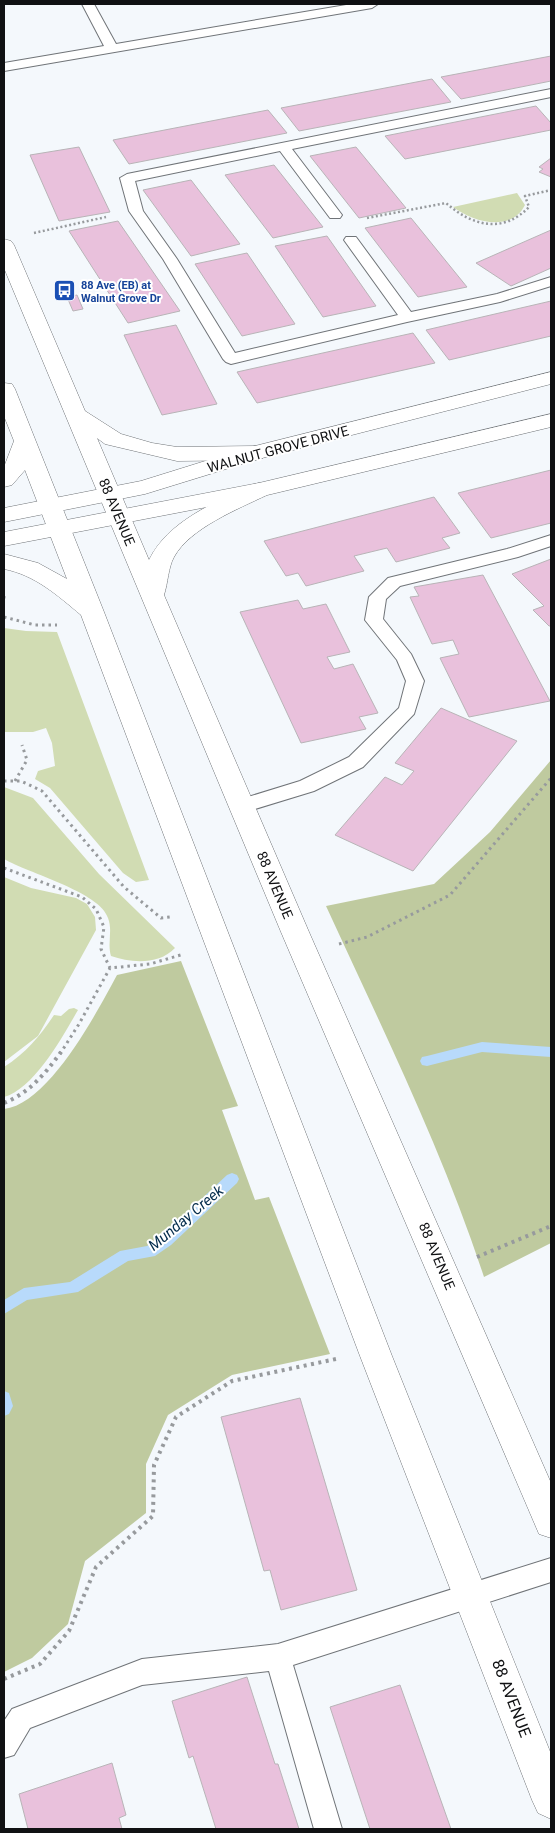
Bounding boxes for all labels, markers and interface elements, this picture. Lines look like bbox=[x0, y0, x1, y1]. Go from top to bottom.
bus stop icon: 88 Ave (EB) at Walnut Grove Dr bbox=[53, 279, 77, 303]
place label: 88 Ave (EB) at Walnut Grove Dr bbox=[81, 279, 161, 305]
street label: WALNUT GROVE DRIVE bbox=[205, 422, 351, 476]
street label: 88 AVENUE bbox=[96, 476, 138, 548]
street label: 88 AVENUE bbox=[254, 849, 296, 921]
water label: Munday Creek bbox=[145, 1181, 228, 1255]
street label: 88 AVENUE bbox=[416, 1220, 458, 1292]
street label: 88 AVENUE bbox=[488, 1657, 535, 1740]

